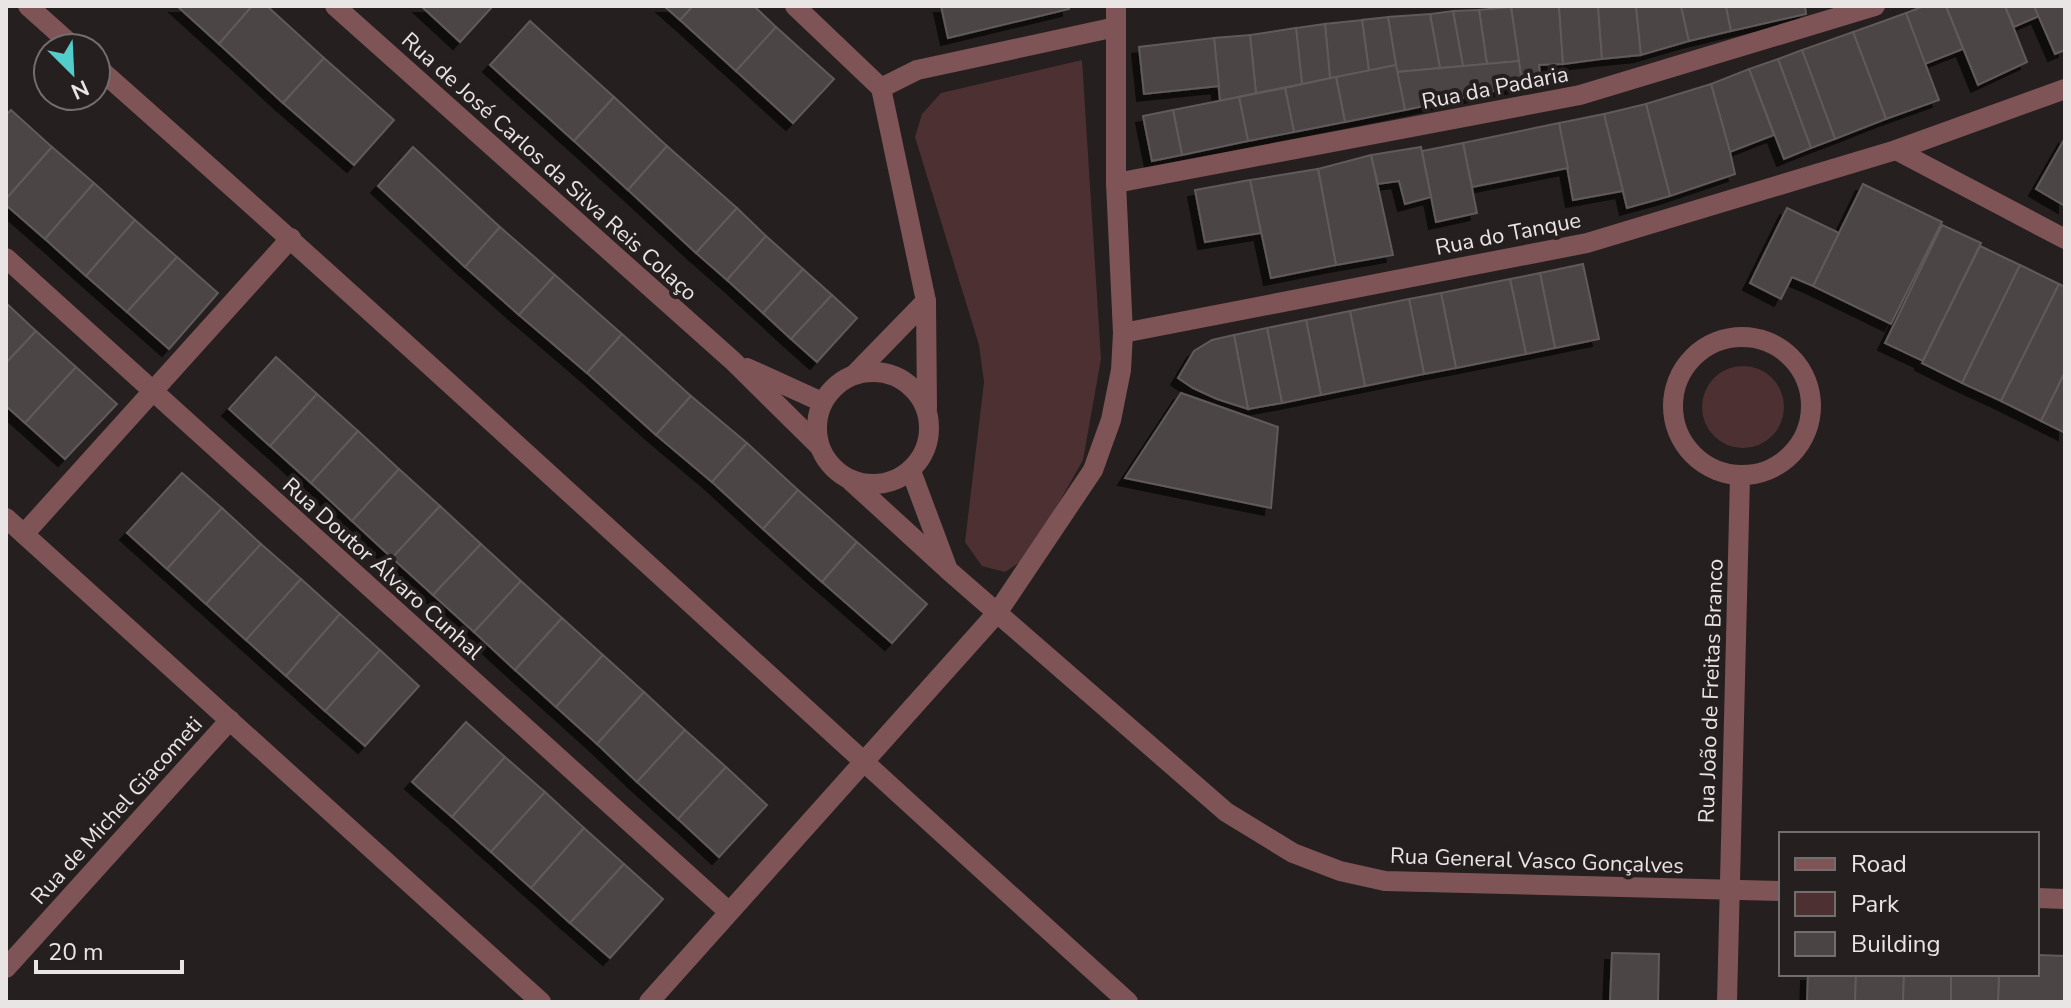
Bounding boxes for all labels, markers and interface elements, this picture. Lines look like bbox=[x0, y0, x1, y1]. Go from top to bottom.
street label: Rua de José Carlos da Silva Reis Colaço bbox=[395, 26, 704, 308]
north arrow bbox=[32, 32, 112, 112]
street label: Rua da Padaria bbox=[1419, 59, 1571, 117]
text: N bbox=[66, 72, 93, 106]
street label: Rua do Tanque bbox=[1433, 205, 1584, 263]
street label: Rua Doutor Álvaro Cunhal bbox=[276, 471, 489, 667]
street label: Rua João de Freitas Branco bbox=[1691, 558, 1731, 824]
street label: Rua de Michel Giacometi bbox=[24, 710, 209, 911]
legend bbox=[1779, 832, 2039, 976]
street label: Rua General Vasco Gonçalves bbox=[1390, 841, 1684, 881]
text: Road bbox=[1851, 848, 1907, 880]
text: Park bbox=[1851, 888, 1900, 920]
scale bar bbox=[36, 924, 182, 974]
text: Building bbox=[1851, 928, 1941, 960]
text: 20 m bbox=[48, 936, 104, 968]

